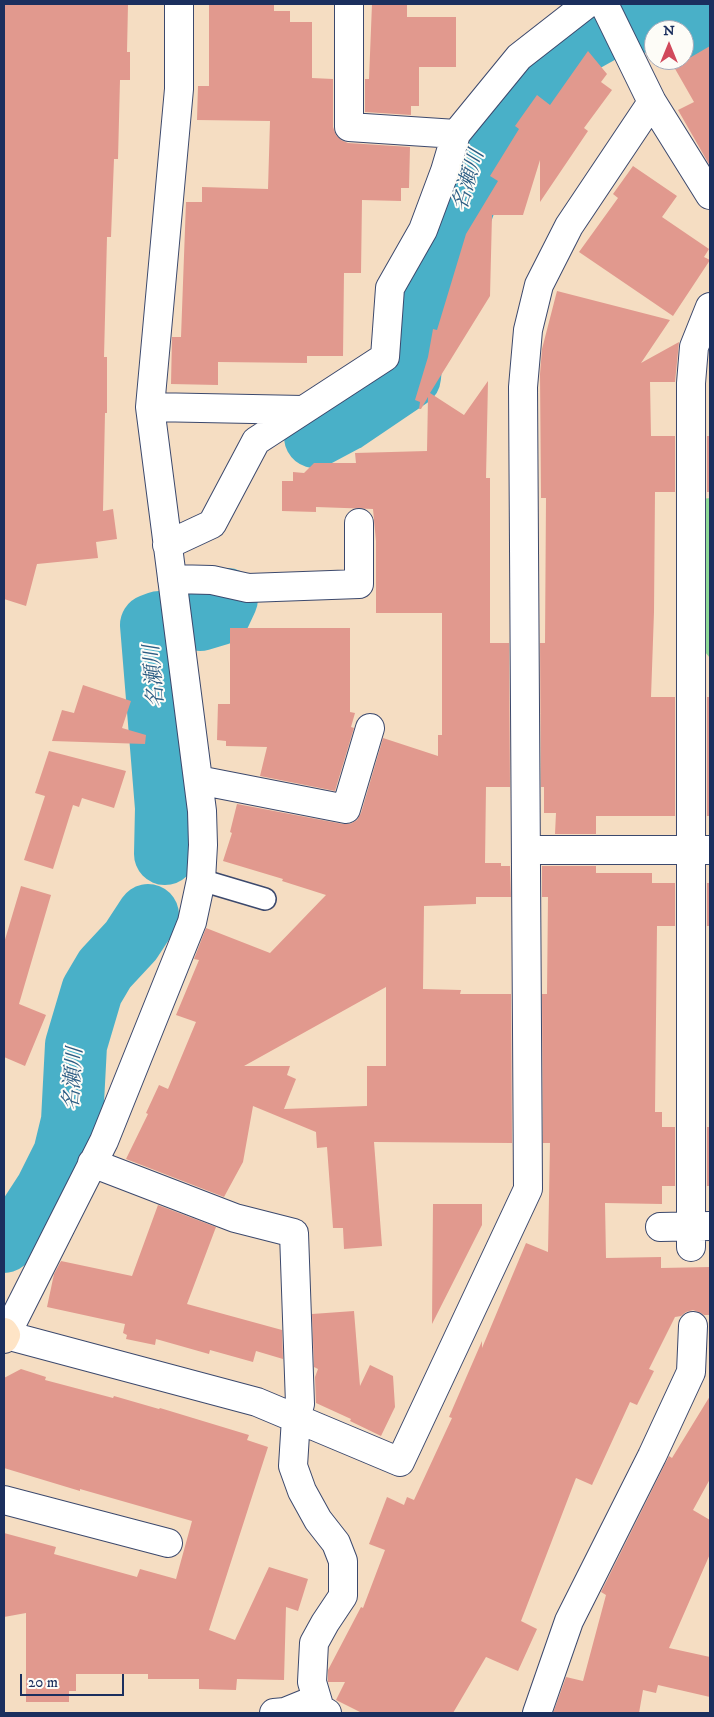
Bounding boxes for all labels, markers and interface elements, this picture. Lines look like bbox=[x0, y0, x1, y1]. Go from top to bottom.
north arrow bbox=[644, 20, 694, 70]
text: N bbox=[663, 22, 675, 40]
water label: 名瀬川 bbox=[449, 147, 491, 215]
water label: 名瀬川 bbox=[141, 644, 171, 708]
water label: 名瀬川 bbox=[60, 1047, 90, 1111]
scale bar bbox=[22, 1664, 126, 1696]
text: 20 m bbox=[28, 1673, 58, 1692]

